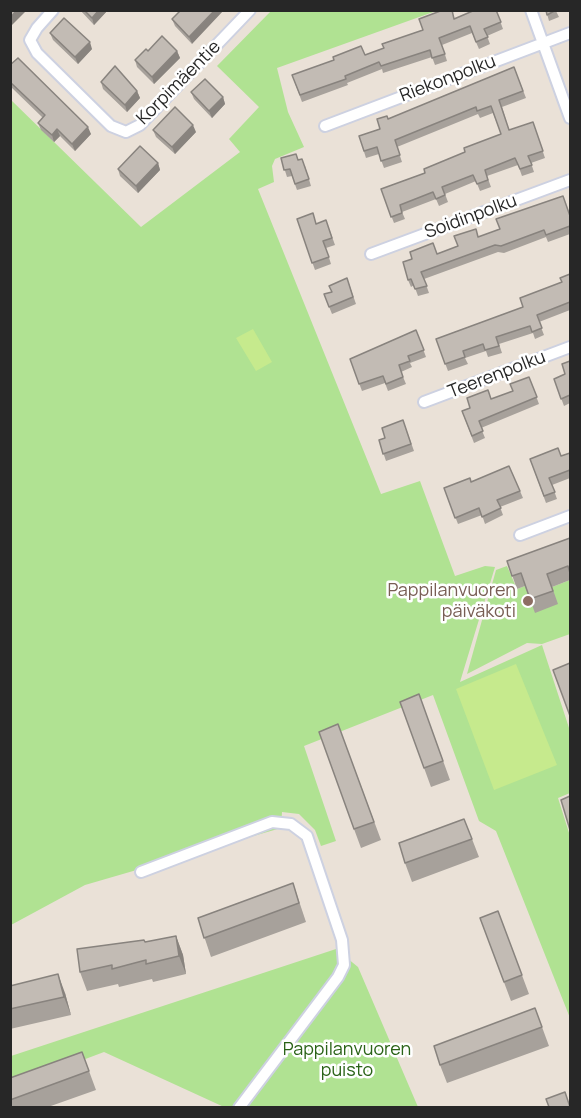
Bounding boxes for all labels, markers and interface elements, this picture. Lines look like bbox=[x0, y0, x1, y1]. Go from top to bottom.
street label: Korpimäentie bbox=[132, 36, 226, 130]
street label: Riekonpolku bbox=[397, 51, 499, 107]
street label: Soidinpolku bbox=[422, 190, 520, 244]
street label: Teerenpolku bbox=[445, 347, 549, 403]
place label: Pappilanvuoren päiväkoti bbox=[387, 580, 516, 622]
marker: Pappilanvuoren päiväkoti bbox=[521, 594, 535, 608]
park label: Pappilanvuoren puisto bbox=[283, 1039, 411, 1082]

